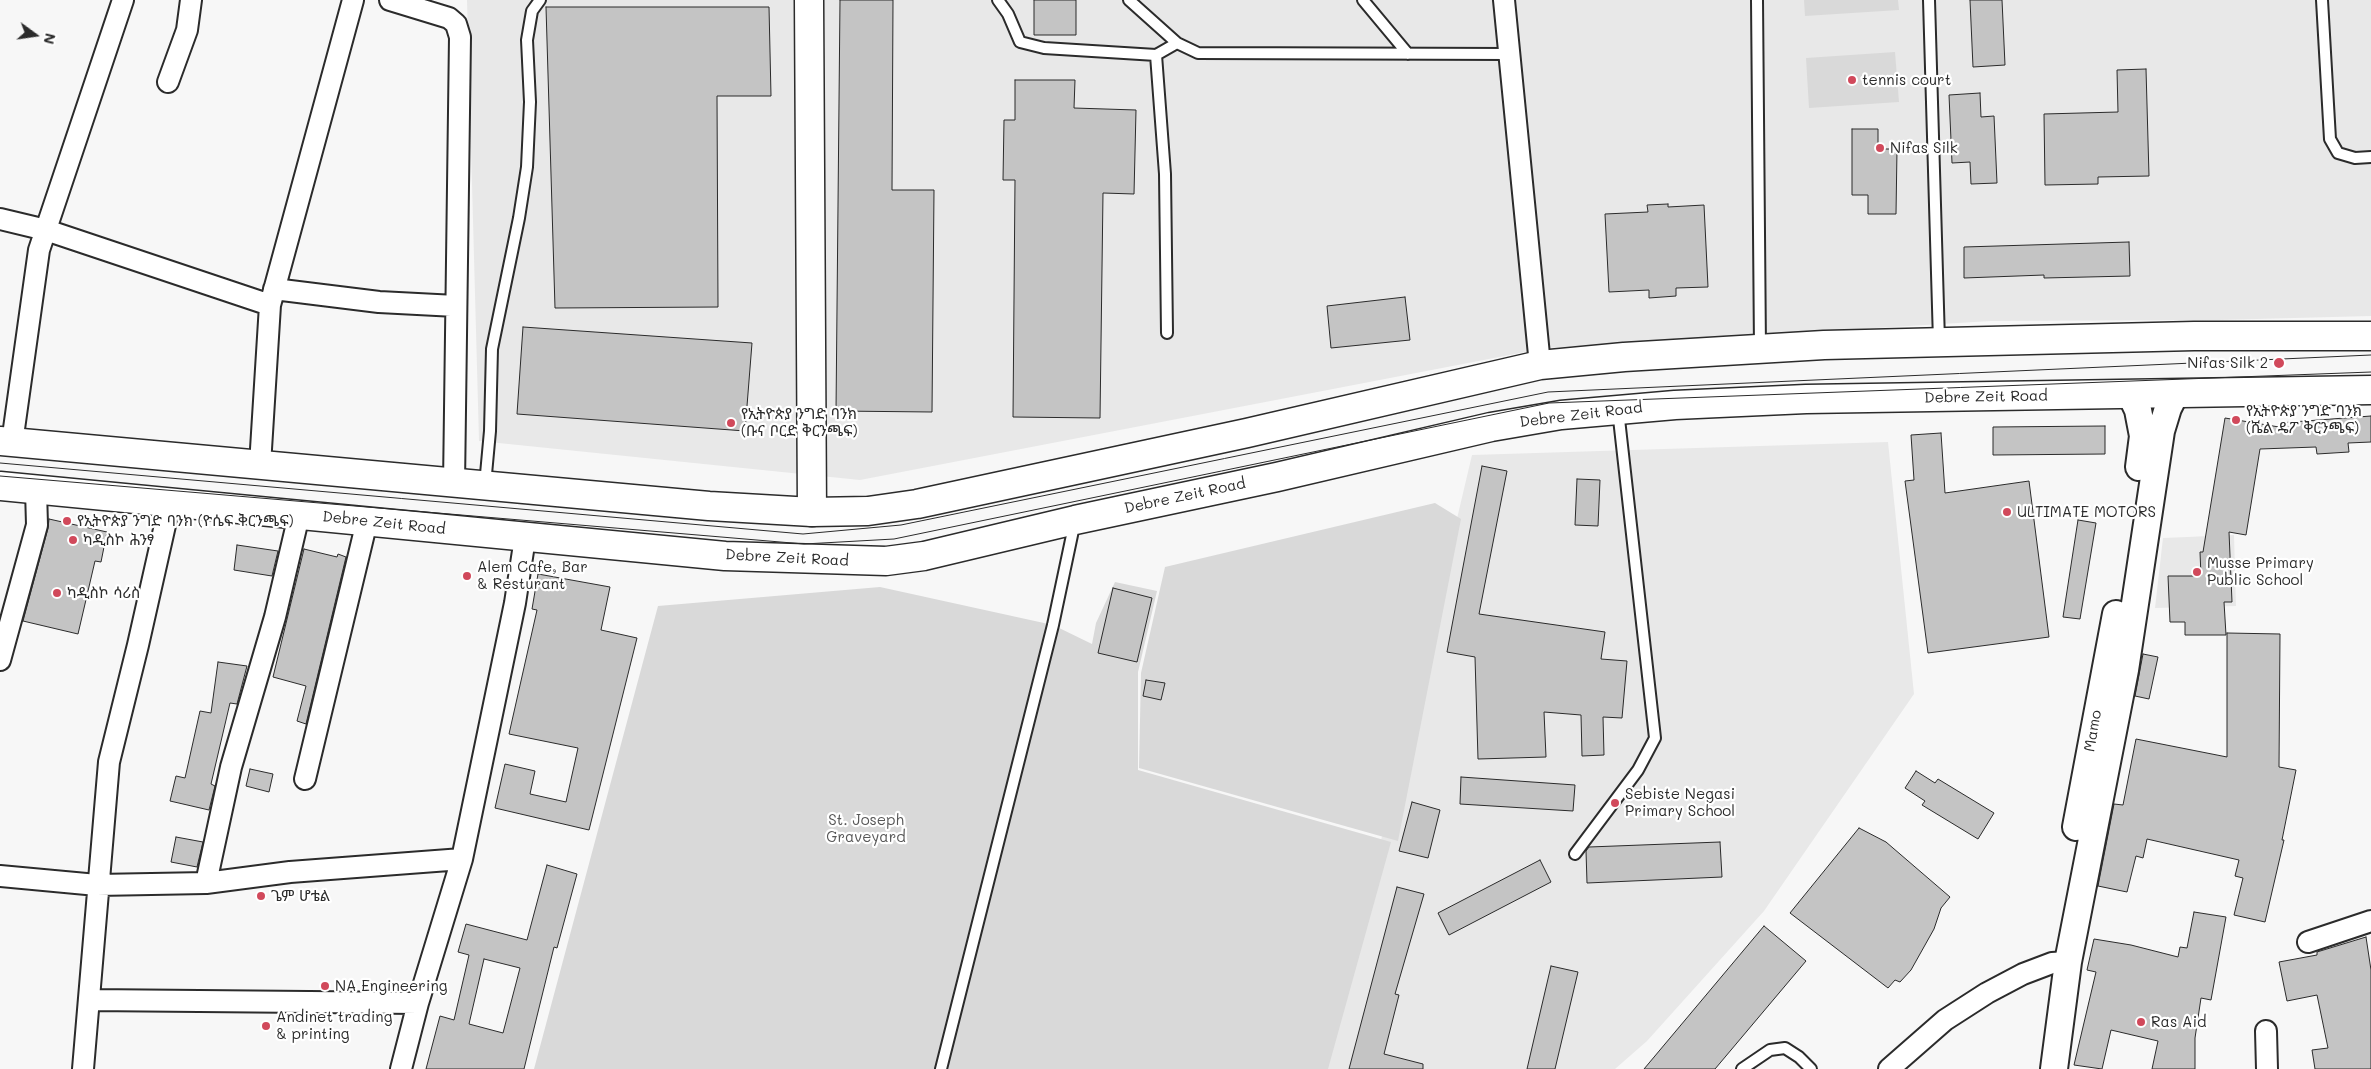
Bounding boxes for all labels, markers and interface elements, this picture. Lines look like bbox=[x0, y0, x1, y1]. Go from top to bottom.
north arrow bbox=[10, 10, 60, 60]
text: N bbox=[40, 31, 61, 46]
place label: tennis court bbox=[1862, 71, 1951, 89]
marker: tennis court bbox=[1846, 74, 1858, 86]
place label: Nifas Silk bbox=[1890, 139, 1958, 157]
marker: Nifas Silk bbox=[1874, 142, 1886, 154]
place label: Nifas Silk 2 bbox=[2187, 354, 2268, 372]
marker: Nifas Silk 2 bbox=[2272, 356, 2286, 370]
street label: Debre Zeit Road bbox=[1924, 387, 2048, 407]
street label: Debre Zeit Road bbox=[1519, 399, 1643, 431]
place label: የኢትዮጵያ ንግድ ባንክ (ሼል ዴፖ ቅርንጫፍ) bbox=[2246, 402, 2362, 437]
place label: የኢትዮጵያ ንግድ ባንክ (ቡና ቦርድ ቅርንጫፍ) bbox=[741, 405, 858, 440]
marker: የኢትዮጵያ ንግድ ባንክ (ሼል ዴፖ ቅርንጫፍ) bbox=[2230, 414, 2242, 426]
marker: የኢትዮጵያ ንግድ ባንክ (ቡና ቦርድ ቅርንጫፍ) bbox=[725, 417, 737, 429]
street label: Debre Zeit Road bbox=[1123, 474, 1247, 518]
place label: ULTIMATE MOTORS bbox=[2017, 503, 2156, 521]
marker: ULTIMATE MOTORS bbox=[2001, 506, 2013, 518]
street label: Debre Zeit Road bbox=[322, 508, 446, 538]
place label: የኢትዮጵያ ንግድ ባንክ (ዮሴፍ ቅርንጫፍ) bbox=[77, 512, 294, 530]
marker: የኢትዮጵያ ንግድ ባንክ (ዮሴፍ ቅርንጫፍ) bbox=[61, 515, 73, 527]
place label: ካዲስኮ ሕንፃ bbox=[83, 531, 154, 549]
marker: ካዲስኮ ሕንፃ bbox=[67, 534, 79, 546]
street label: Debre Zeit Road bbox=[725, 546, 849, 570]
place label: Musse Primary Public School bbox=[2207, 554, 2314, 589]
place label: Alem Cafe, Bar & Resturant bbox=[477, 558, 588, 593]
marker: Musse Primary Public School bbox=[2191, 566, 2203, 578]
marker: Alem Cafe, Bar & Resturant bbox=[461, 570, 473, 582]
place label: ካዲስኮ ሳሪስ bbox=[67, 584, 140, 602]
marker: ካዲስኮ ሳሪስ bbox=[51, 587, 63, 599]
street label: Mamo bbox=[2080, 709, 2106, 753]
place label: Sebiste Negasi Primary School bbox=[1625, 785, 1735, 820]
marker: Sebiste Negasi Primary School bbox=[1609, 797, 1621, 809]
park label: St. Joseph Graveyard bbox=[826, 811, 906, 846]
place label: ጌም ሆቴል bbox=[271, 887, 330, 905]
marker: ጌም ሆቴል bbox=[255, 890, 267, 902]
place label: NA Engineering bbox=[335, 977, 447, 995]
marker: NA Engineering bbox=[319, 980, 331, 992]
place label: Andinet trading & printing bbox=[276, 1008, 392, 1043]
place label: Ras Aid bbox=[2151, 1013, 2207, 1031]
marker: Ras Aid bbox=[2135, 1016, 2147, 1028]
marker: Andinet trading & printing bbox=[260, 1020, 272, 1032]

